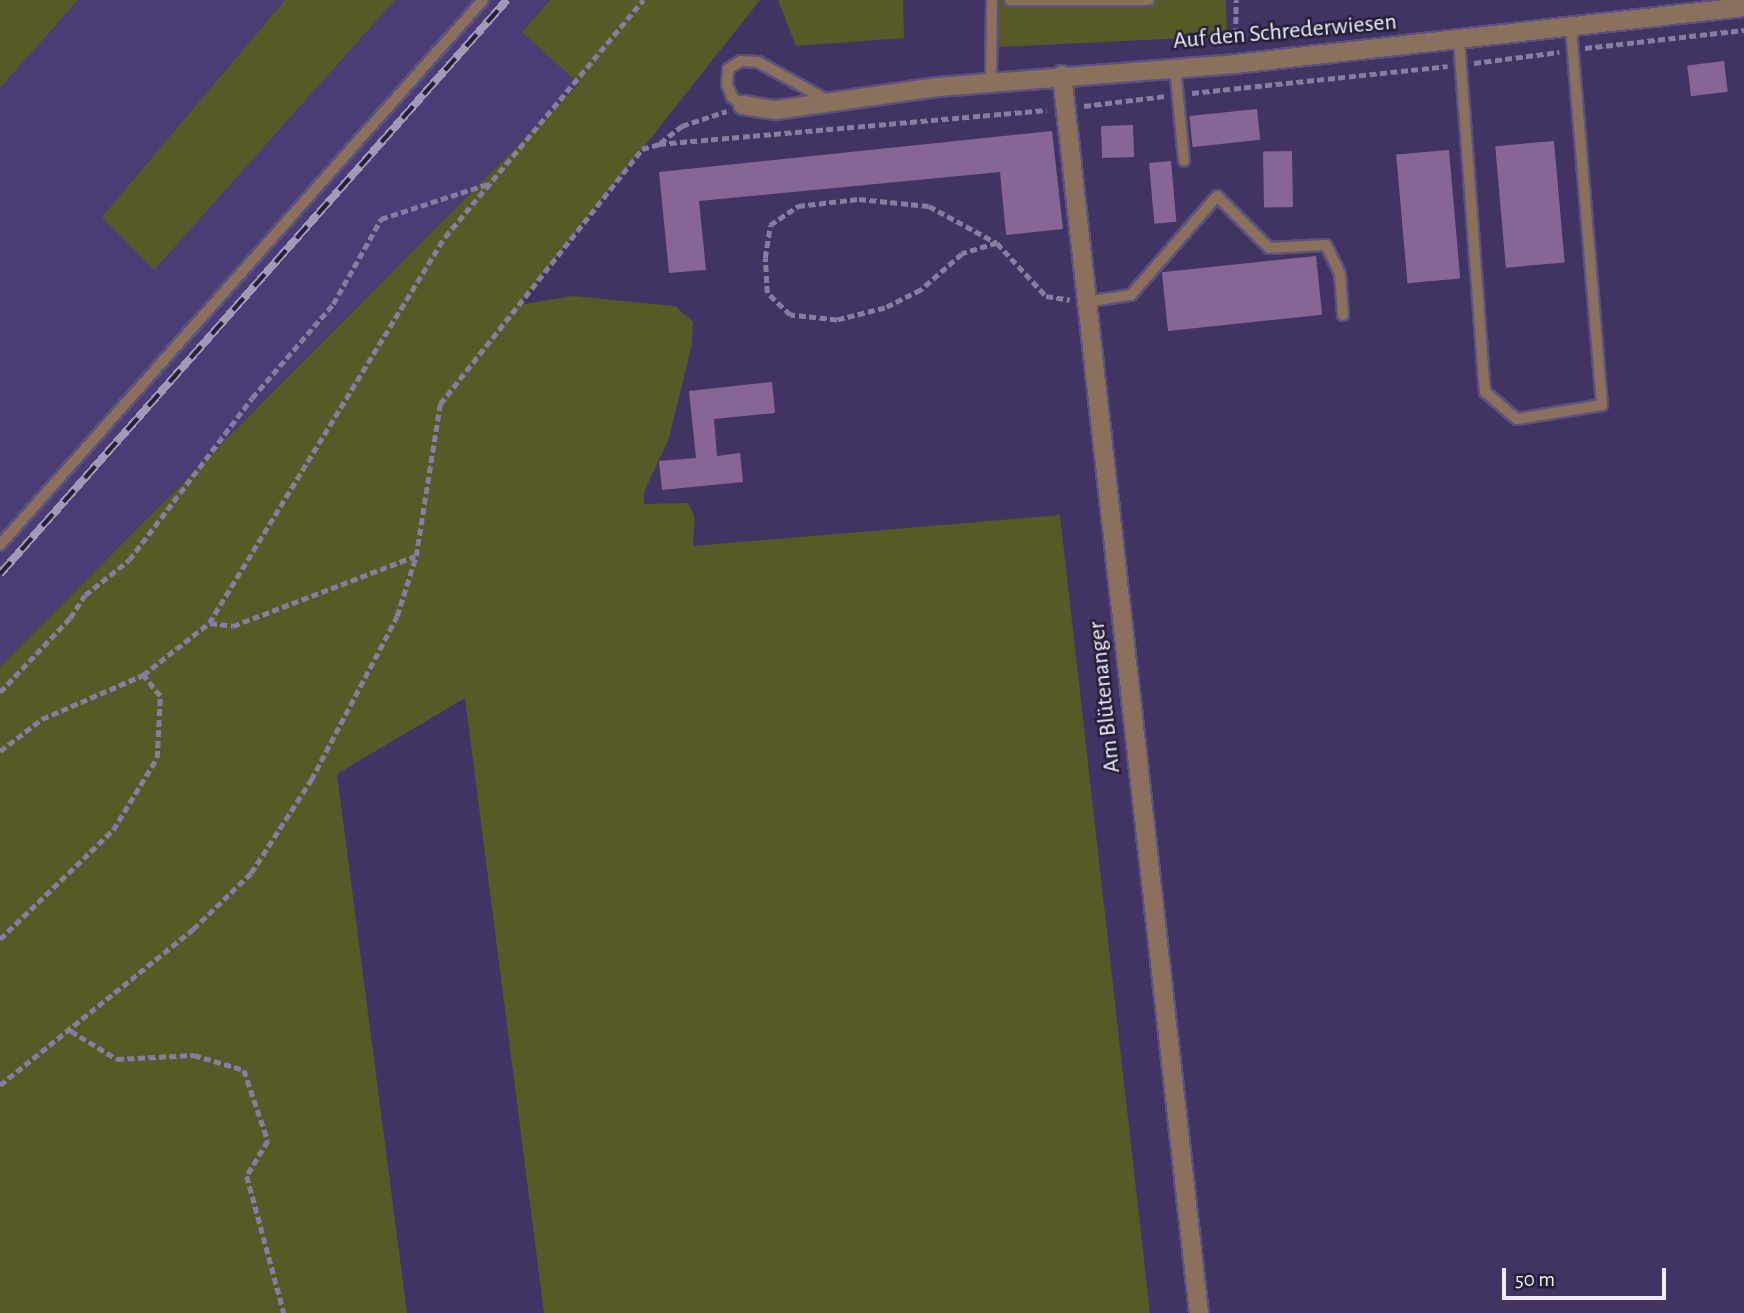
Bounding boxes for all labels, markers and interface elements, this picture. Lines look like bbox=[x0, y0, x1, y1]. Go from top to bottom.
street label: Auf den Schrederwiesen bbox=[1172, 8, 1398, 56]
street label: Am Blütenanger bbox=[1083, 620, 1127, 774]
scale bar bbox=[1506, 1254, 1670, 1298]
text: 50 m bbox=[1515, 1269, 1555, 1290]

